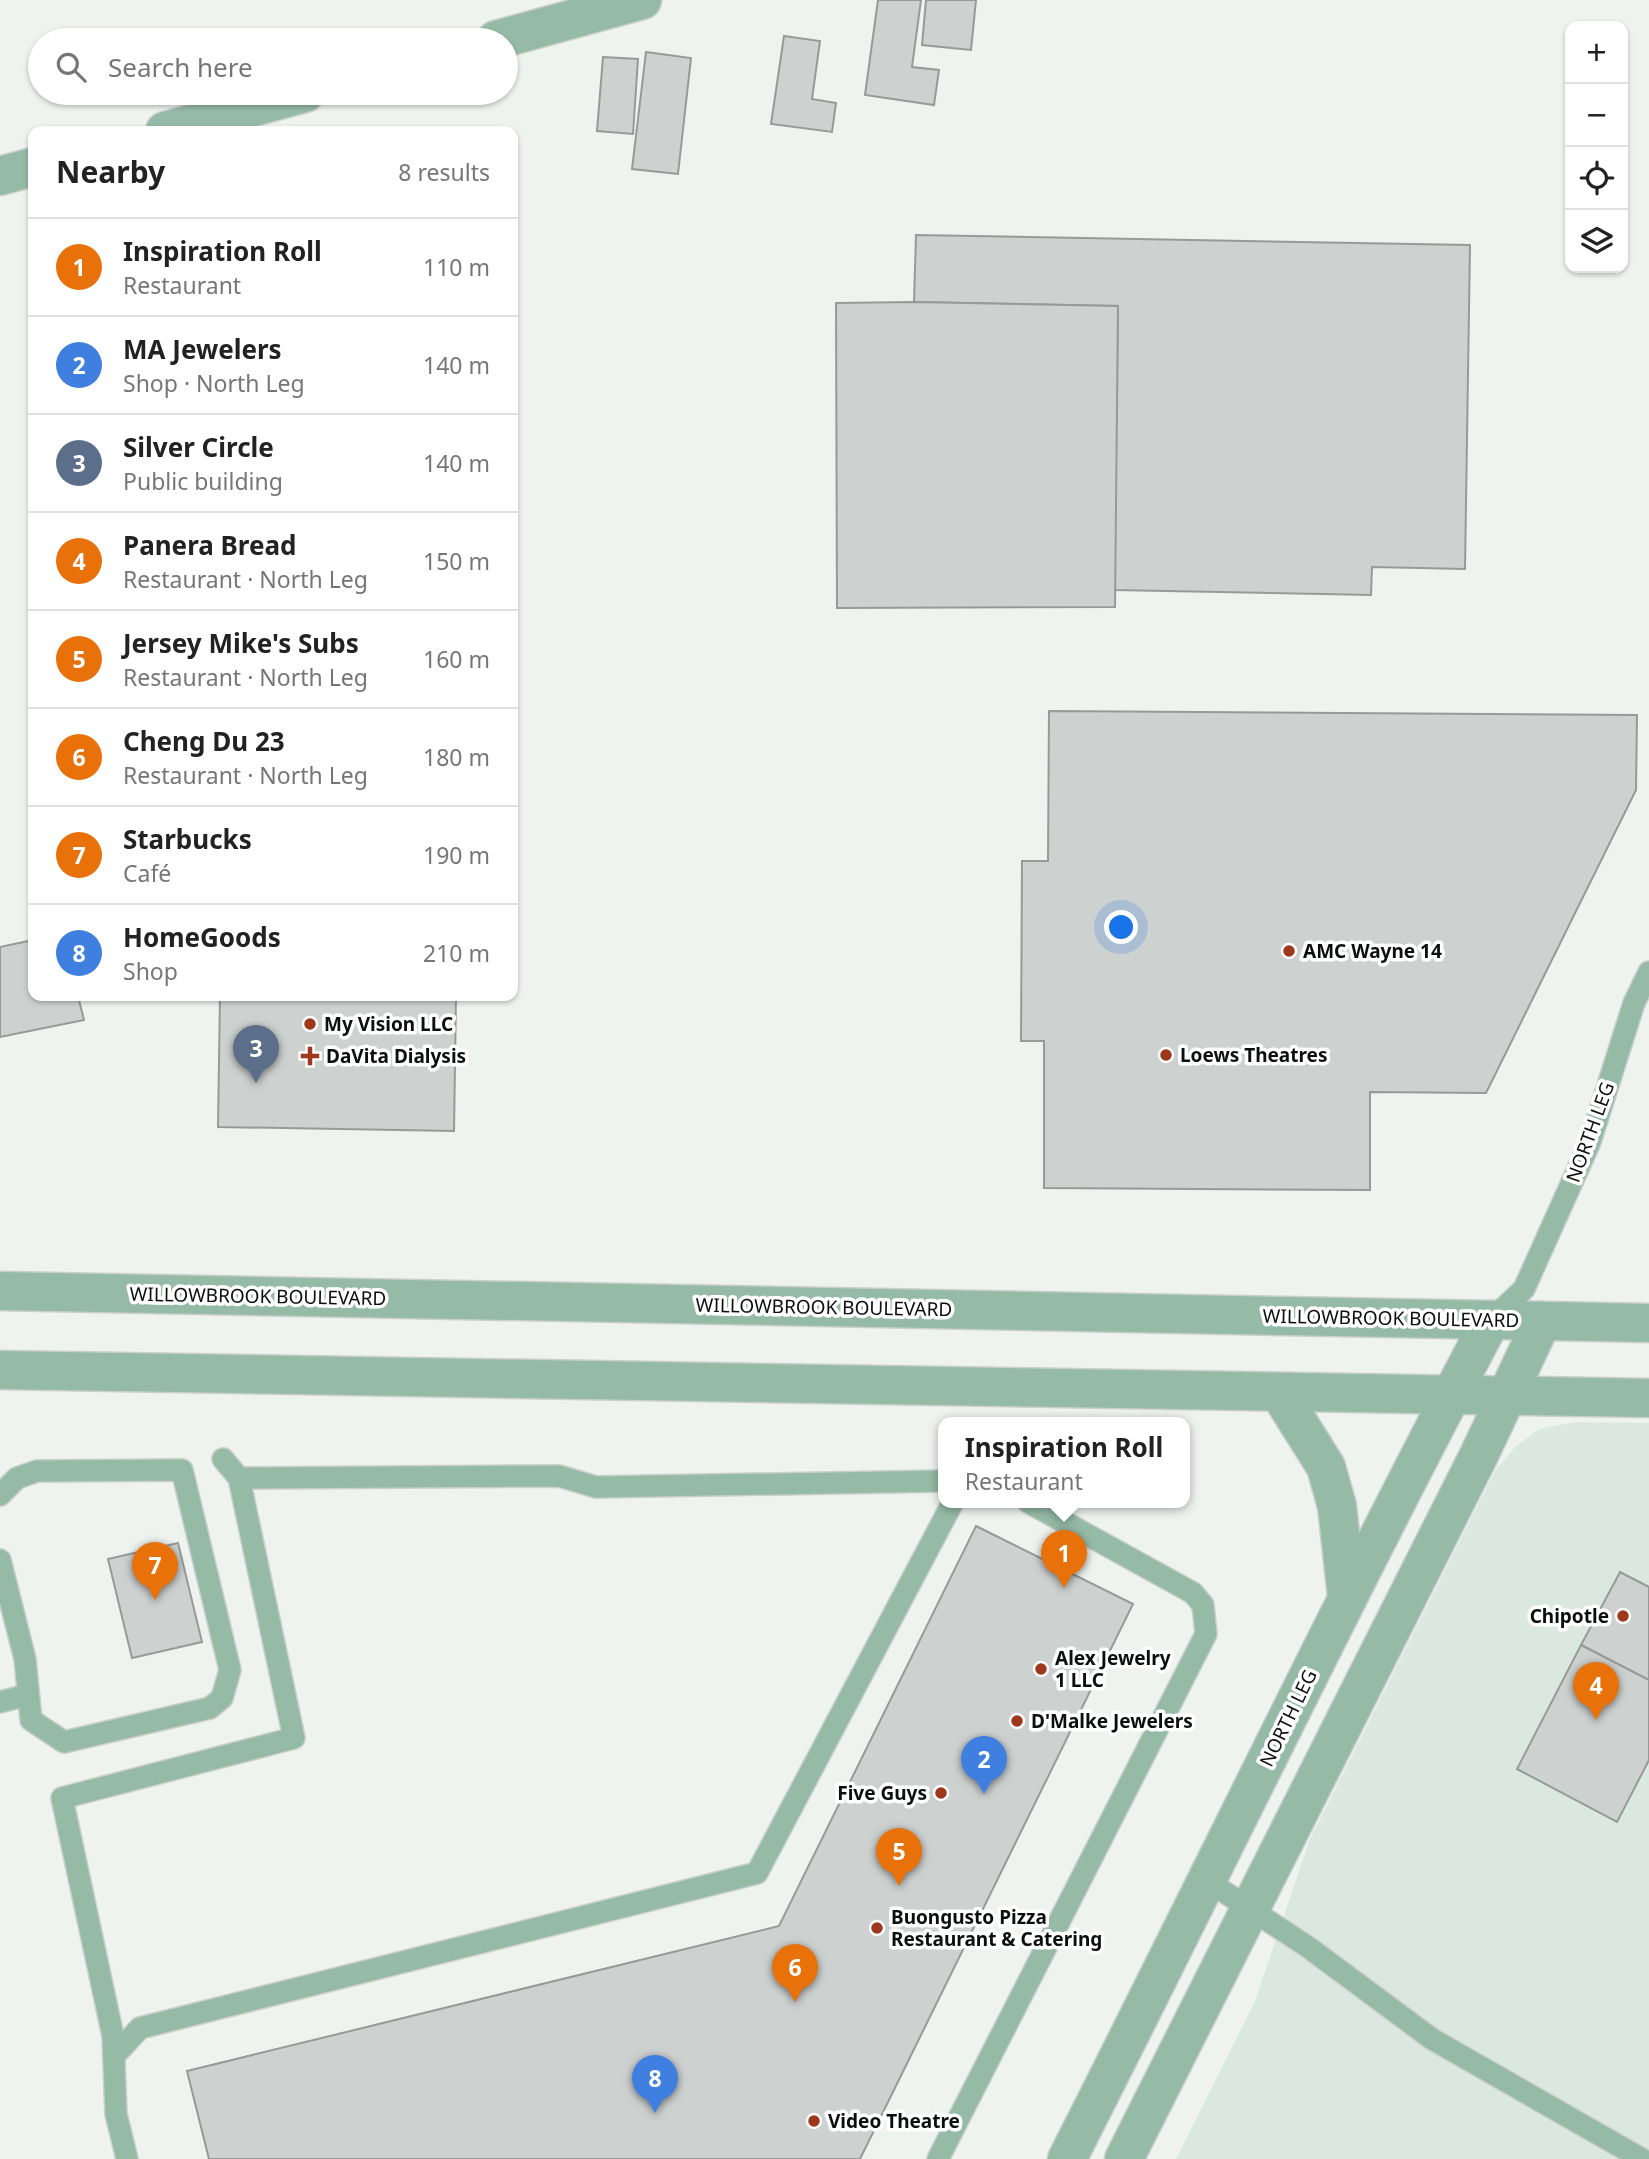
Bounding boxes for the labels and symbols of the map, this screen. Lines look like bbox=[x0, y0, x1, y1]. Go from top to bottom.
your location bbox=[1104, 910, 1138, 944]
place label: AMC Wayne 14 bbox=[1303, 938, 1442, 964]
marker: AMC Wayne 14 bbox=[1281, 943, 1297, 959]
place label: My Vision LLC bbox=[324, 1011, 453, 1037]
marker: My Vision LLC bbox=[302, 1016, 318, 1032]
pin: 3 bbox=[233, 1025, 279, 1083]
place label: Loews Theatres bbox=[1180, 1042, 1327, 1068]
place label: DaVita Dialysis bbox=[326, 1043, 466, 1069]
marker: DaVita Dialysis bbox=[300, 1046, 320, 1066]
marker: Loews Theatres bbox=[1158, 1047, 1174, 1063]
street label: NORTH LEG bbox=[1560, 1078, 1620, 1186]
street label: WILLOWBROOK BOULEVARD bbox=[130, 1281, 386, 1311]
street label: WILLOWBROOK BOULEVARD bbox=[696, 1292, 952, 1322]
street label: WILLOWBROOK BOULEVARD bbox=[1263, 1303, 1519, 1333]
pin: 1 bbox=[1041, 1530, 1087, 1588]
pin: 7 bbox=[132, 1542, 178, 1600]
place label: Chipotle bbox=[1530, 1603, 1609, 1629]
marker: Chipotle bbox=[1615, 1608, 1631, 1624]
place label: Alex Jewelry 1 LLC bbox=[1055, 1645, 1171, 1693]
marker: Alex Jewelry 1 LLC bbox=[1033, 1661, 1049, 1677]
pin: 4 bbox=[1573, 1662, 1619, 1720]
street label: NORTH LEG bbox=[1253, 1665, 1323, 1771]
place label: D'Malke Jewelers bbox=[1031, 1708, 1193, 1734]
marker: D'Malke Jewelers bbox=[1009, 1713, 1025, 1729]
pin: 2 bbox=[961, 1736, 1007, 1794]
place label: Five Guys bbox=[837, 1780, 927, 1806]
marker: Five Guys bbox=[933, 1785, 949, 1801]
pin: 5 bbox=[876, 1828, 922, 1886]
place label: Buongusto Pizza Restaurant & Catering bbox=[891, 1904, 1102, 1952]
marker: Buongusto Pizza Restaurant & Catering bbox=[869, 1920, 885, 1936]
pin: 6 bbox=[772, 1944, 818, 2002]
pin: 8 bbox=[632, 2055, 678, 2113]
place label: Video Theatre bbox=[828, 2108, 960, 2134]
marker: Video Theatre bbox=[806, 2113, 822, 2129]

